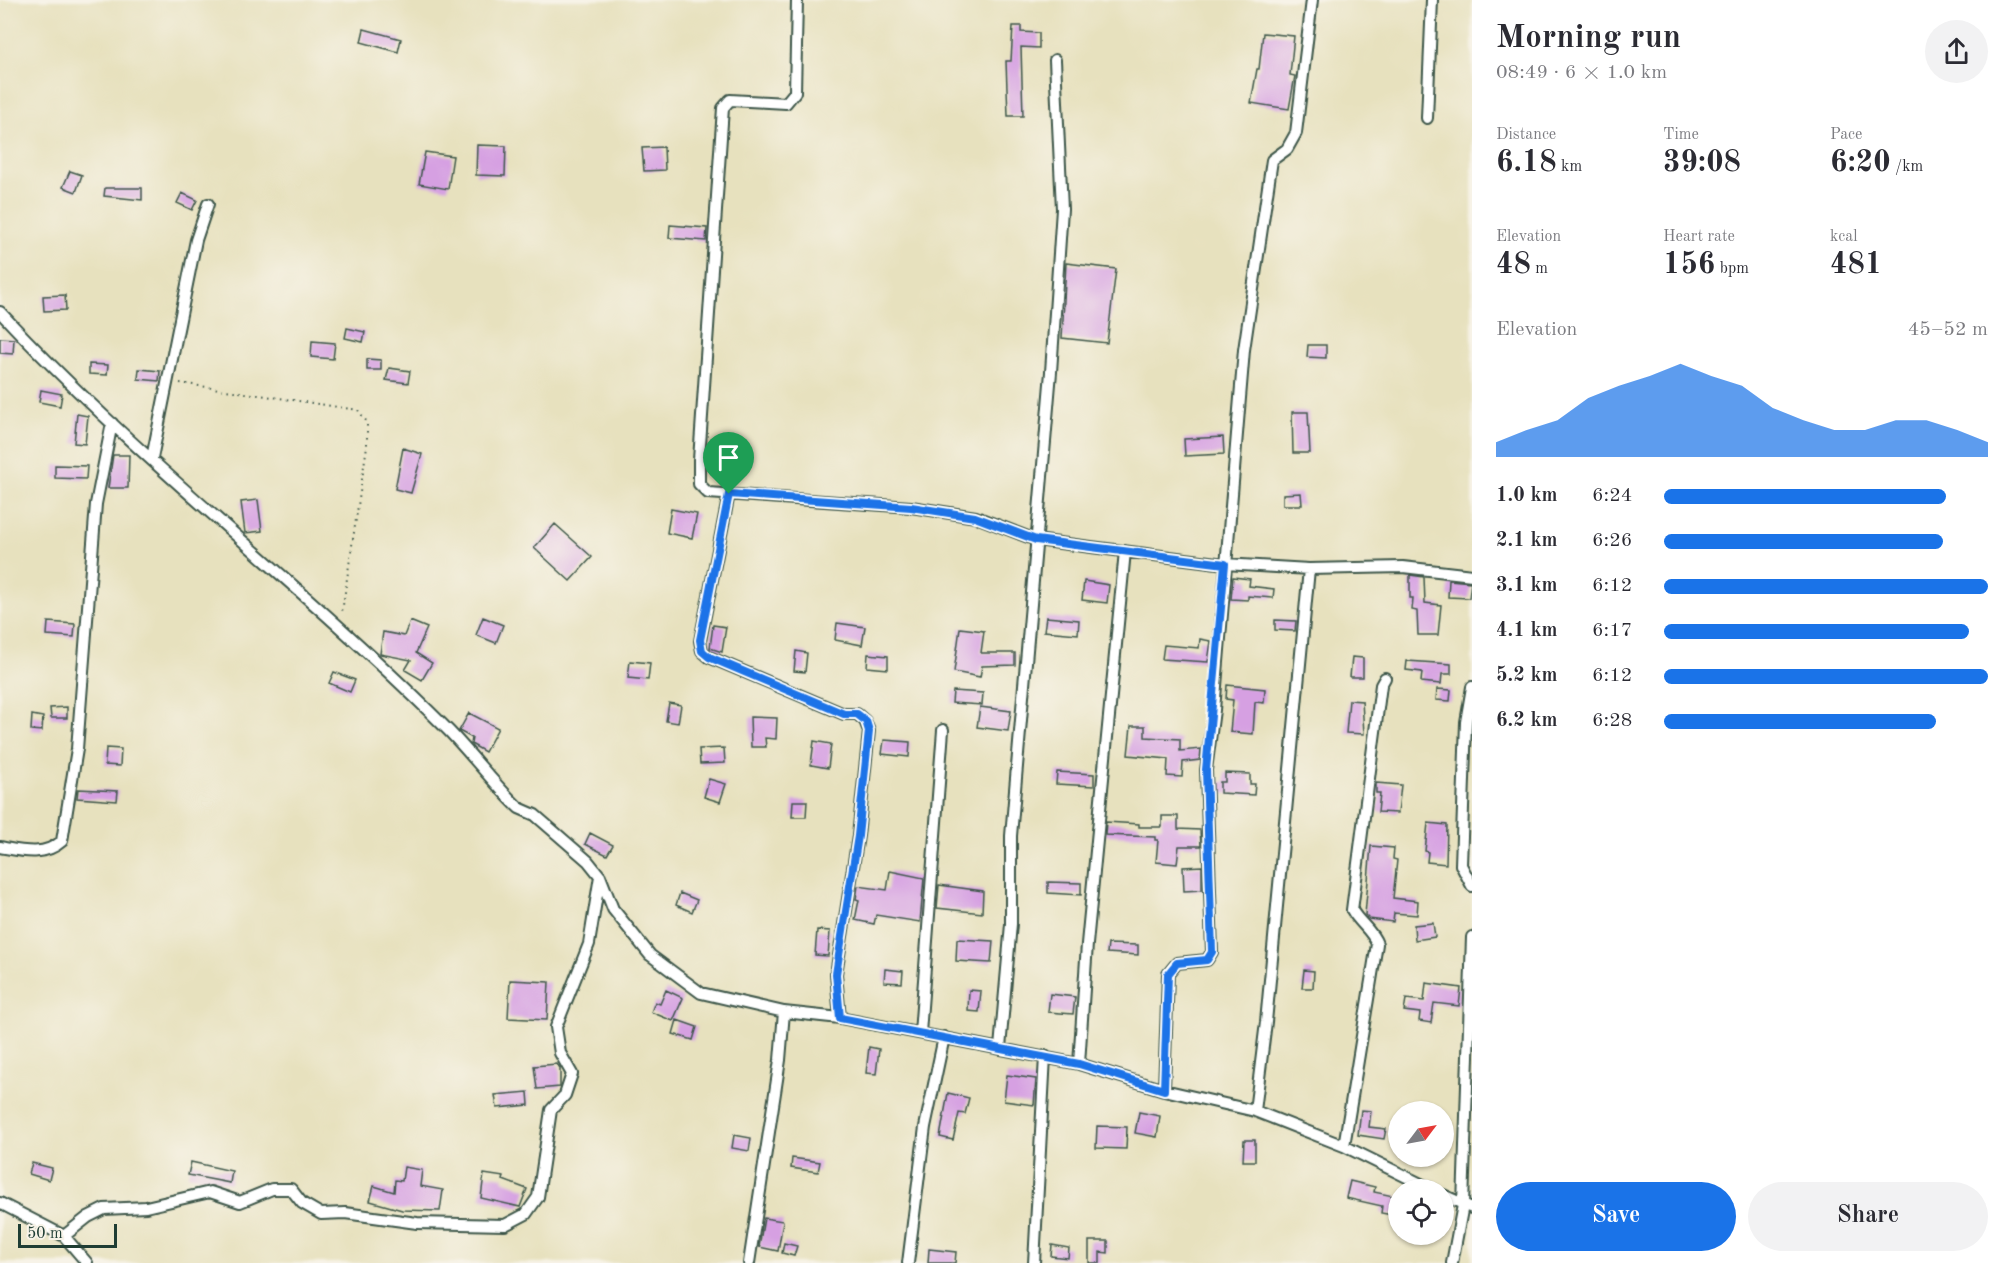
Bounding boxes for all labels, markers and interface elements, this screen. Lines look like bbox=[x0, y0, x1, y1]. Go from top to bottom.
button: share bbox=[1925, 20, 1988, 83]
text: Morning run bbox=[1496, 22, 1681, 55]
text: 08:49 · 6 × 1.0 km bbox=[1496, 63, 1667, 83]
text: Distance bbox=[1496, 127, 1556, 143]
text: Time bbox=[1663, 127, 1699, 143]
text: Pace bbox=[1830, 127, 1862, 143]
text: 6.18 bbox=[1496, 148, 1557, 178]
text: 39:08 bbox=[1663, 148, 1741, 178]
text: 6:20 bbox=[1830, 148, 1891, 178]
text: km bbox=[1557, 159, 1582, 175]
text: /km bbox=[1891, 159, 1923, 175]
text: Elevation bbox=[1496, 229, 1561, 245]
text: Heart rate bbox=[1663, 229, 1735, 245]
text: kcal bbox=[1830, 229, 1858, 245]
text: 48 bbox=[1496, 250, 1531, 280]
text: 156 bbox=[1663, 250, 1715, 280]
text: 481 bbox=[1830, 250, 1882, 280]
text: m bbox=[1531, 261, 1548, 277]
text: bpm bbox=[1715, 261, 1749, 277]
text: Elevation bbox=[1496, 320, 1577, 340]
text: 45–52 m bbox=[1908, 320, 1988, 340]
pin bbox=[703, 432, 754, 494]
icon: arrive bbox=[712, 441, 745, 474]
text: 1.0 km bbox=[1496, 486, 1558, 506]
text: 6:24 bbox=[1592, 486, 1632, 506]
text: 2.1 km bbox=[1496, 531, 1558, 551]
text: 6:26 bbox=[1592, 531, 1632, 551]
text: 3.1 km bbox=[1496, 576, 1558, 596]
text: 6:12 bbox=[1592, 576, 1632, 596]
text: 4.1 km bbox=[1496, 621, 1558, 641]
text: 6:17 bbox=[1592, 621, 1632, 641]
text: 5.2 km bbox=[1496, 666, 1558, 686]
text: 6:12 bbox=[1592, 666, 1632, 686]
text: 6.2 km bbox=[1496, 711, 1558, 731]
text: 6:28 bbox=[1592, 711, 1632, 731]
north arrow bbox=[1388, 1101, 1454, 1167]
map controls bbox=[1388, 1101, 1454, 1245]
button: locate bbox=[1388, 1179, 1454, 1245]
button: Save bbox=[1496, 1182, 1736, 1251]
button: Share bbox=[1748, 1182, 1988, 1251]
scale bar bbox=[18, 1221, 117, 1248]
text: 50 m bbox=[27, 1226, 63, 1242]

